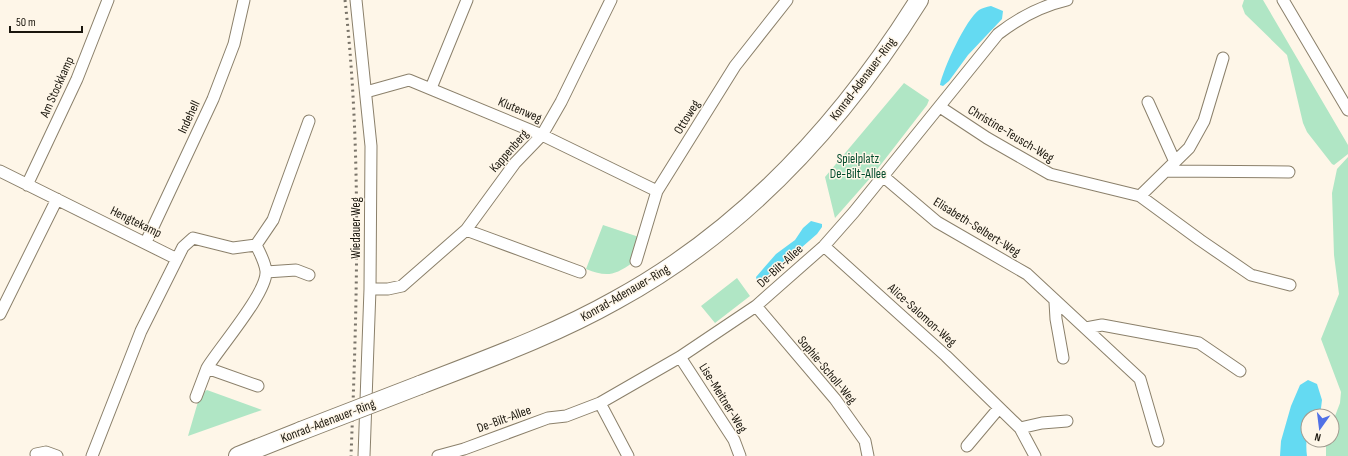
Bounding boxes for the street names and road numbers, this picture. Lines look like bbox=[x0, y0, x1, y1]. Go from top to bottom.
street label: Konrad-Adenauer-Ring bbox=[827, 34, 899, 124]
street label: Am Stockkamp bbox=[36, 54, 78, 121]
street label: Klutenweg bbox=[496, 94, 544, 126]
street label: Ottoweg bbox=[670, 97, 704, 137]
street label: Indehell bbox=[174, 98, 204, 136]
street label: Christine-Teusch-Weg bbox=[965, 102, 1057, 166]
street label: Kappenberg bbox=[486, 126, 532, 176]
street label: Elisabeth-Selbert-Weg bbox=[931, 194, 1023, 260]
street label: Wiedauer Weg bbox=[348, 197, 364, 259]
street label: Hengtekamp bbox=[108, 203, 164, 241]
street label: De-Bilt-Allee bbox=[754, 241, 806, 291]
street label: Konrad-Adenauer-Ring bbox=[578, 261, 672, 325]
street label: Alice-Salomon-Weg bbox=[884, 279, 960, 350]
street label: Sophie-Scholl-Weg bbox=[794, 333, 860, 407]
street label: Lise-Meitner-Weg bbox=[695, 360, 751, 436]
street label: Konrad-Adenauer-Ring bbox=[278, 396, 378, 446]
street label: De-Bilt-Allee bbox=[475, 402, 533, 436]

